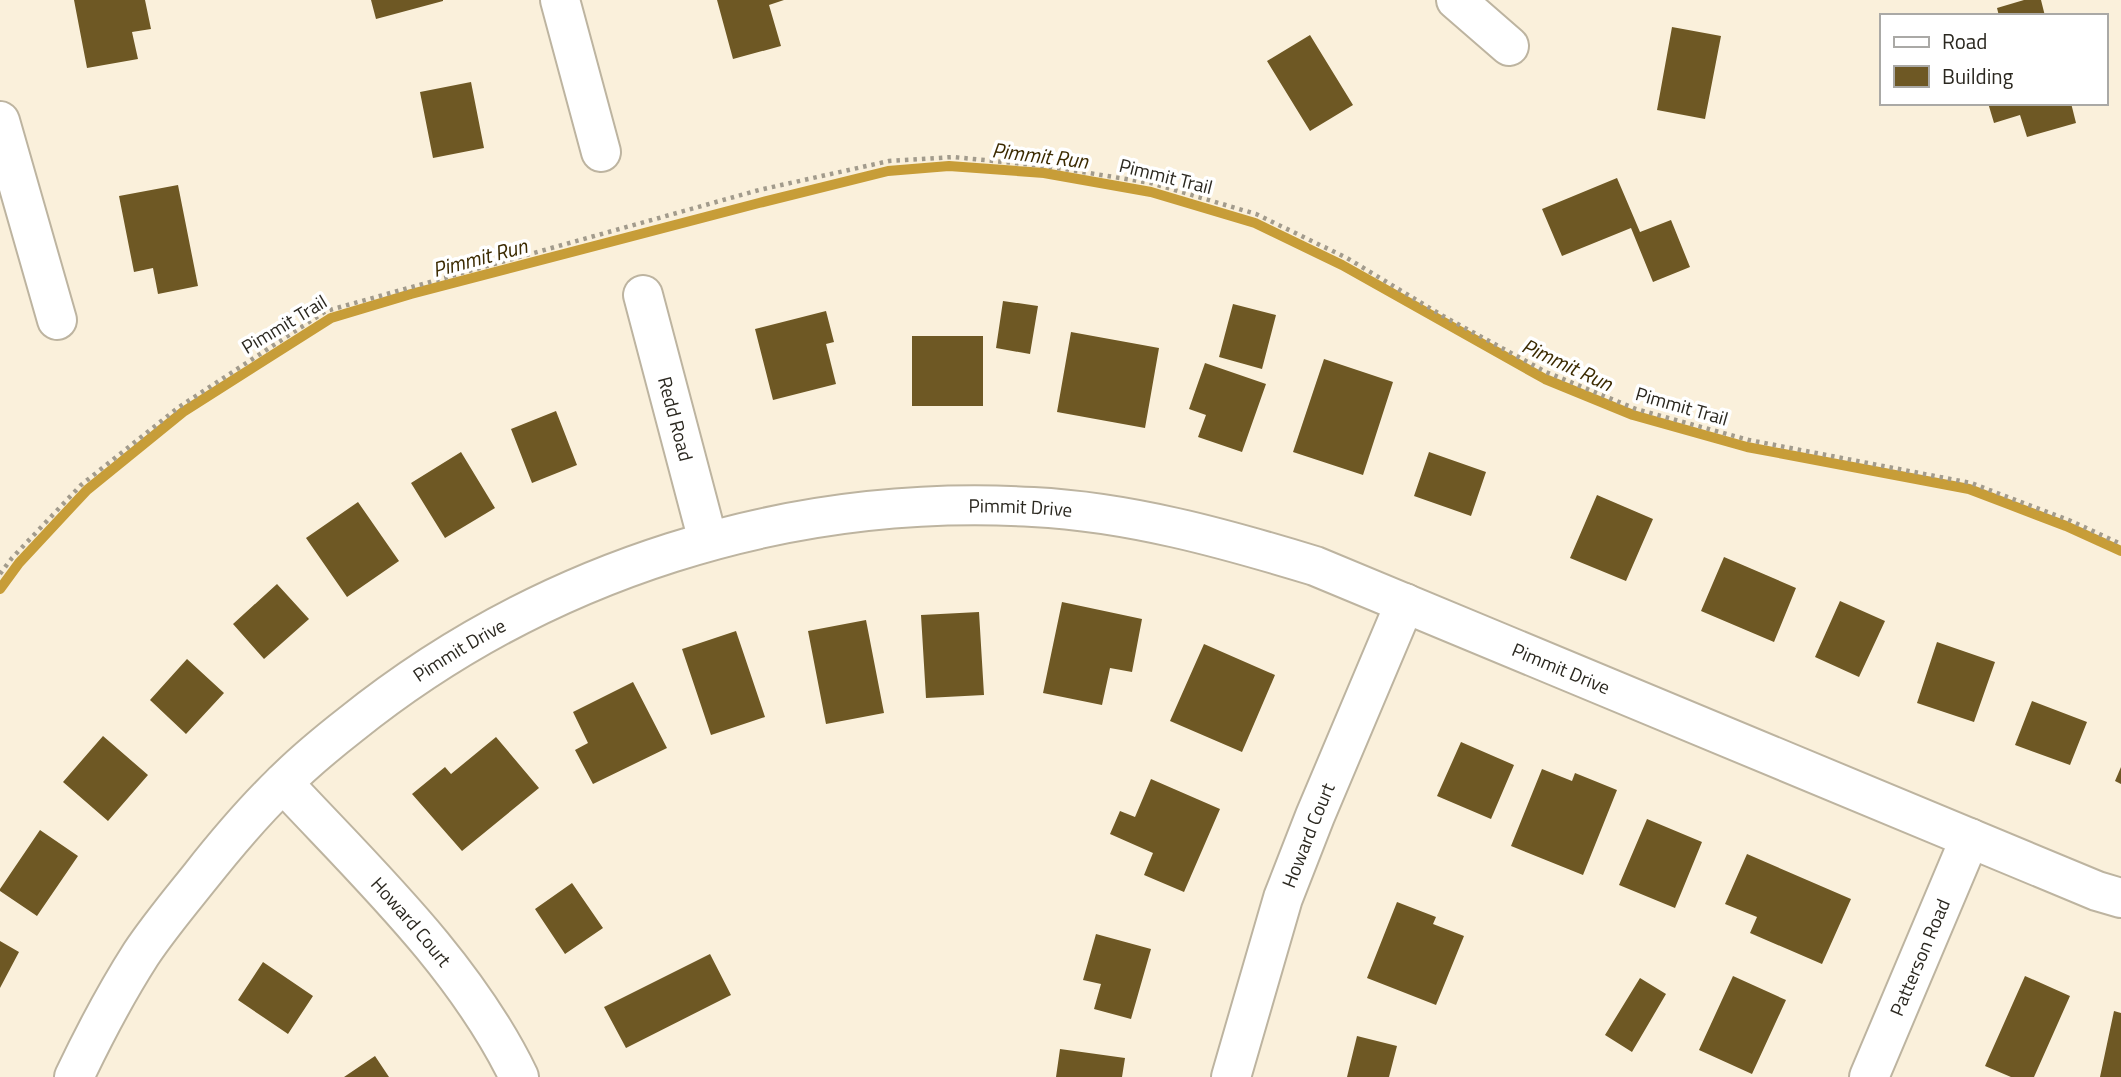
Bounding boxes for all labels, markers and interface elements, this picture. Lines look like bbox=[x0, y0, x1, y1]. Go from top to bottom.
legend bbox=[1880, 14, 2107, 105]
text: Road bbox=[1942, 25, 1987, 57]
text: Building bbox=[1942, 60, 2014, 92]
water label: Pimmit Run bbox=[990, 133, 1091, 177]
street label: Pimmit Trail bbox=[1116, 150, 1216, 201]
water label: Pimmit Run bbox=[429, 229, 531, 285]
street label: Pimmit Trail bbox=[235, 287, 332, 361]
water label: Pimmit Run bbox=[1517, 329, 1619, 399]
street label: Redd Road bbox=[651, 373, 701, 464]
street label: Pimmit Trail bbox=[1632, 378, 1732, 433]
street label: Pimmit Drive bbox=[969, 490, 1074, 524]
street label: Pimmit Drive bbox=[407, 610, 510, 689]
street label: Pimmit Drive bbox=[1508, 635, 1615, 701]
street label: Howard Court bbox=[1273, 778, 1342, 892]
street label: Howard Court bbox=[365, 870, 459, 973]
street label: Patterson Road bbox=[1882, 894, 1957, 1020]

